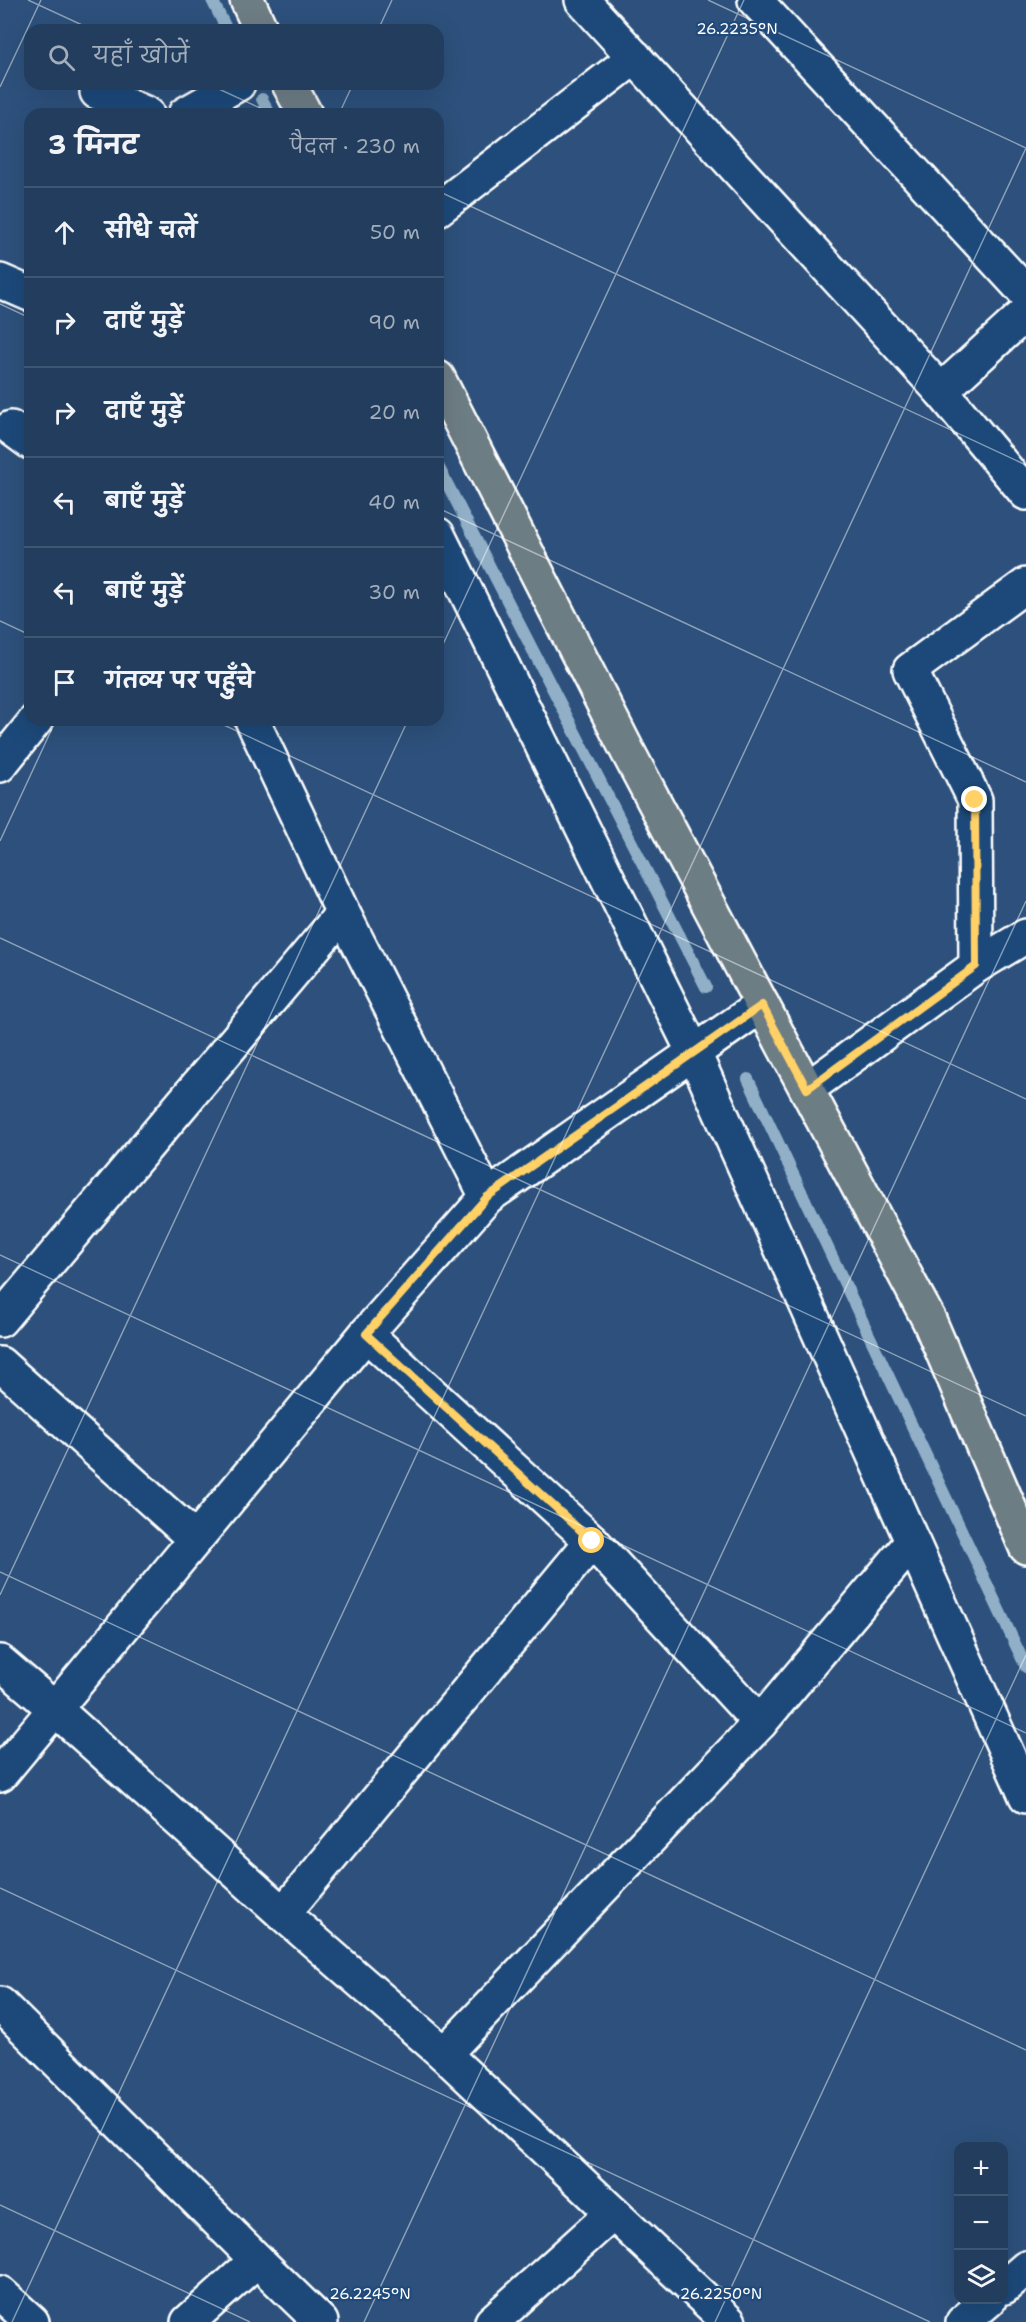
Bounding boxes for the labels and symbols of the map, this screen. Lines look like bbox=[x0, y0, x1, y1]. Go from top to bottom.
text: 26.2235°N bbox=[696, 19, 778, 39]
route end bbox=[961, 786, 987, 812]
route start bbox=[578, 1527, 604, 1553]
text: 26.2245°N bbox=[329, 2284, 411, 2304]
text: 26.2250°N bbox=[680, 2284, 762, 2304]

